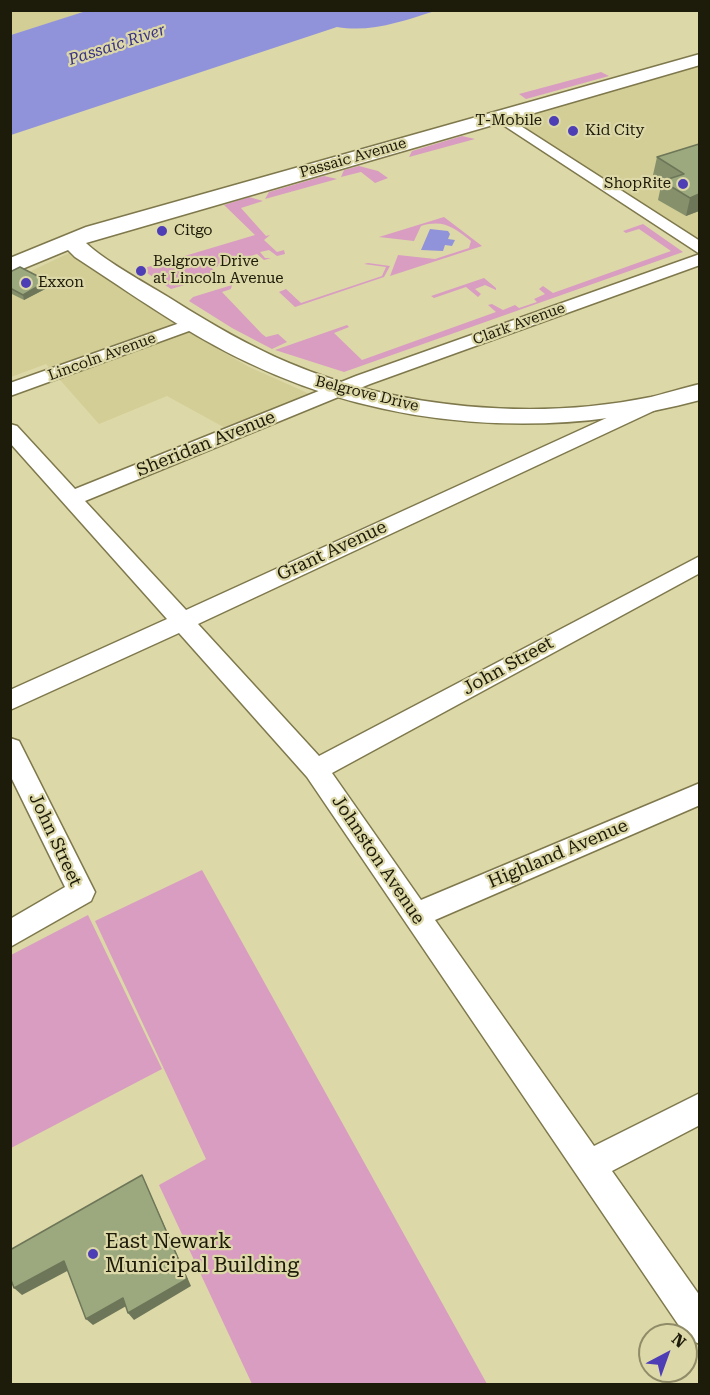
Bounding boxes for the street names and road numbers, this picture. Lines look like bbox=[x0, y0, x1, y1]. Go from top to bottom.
street label: Passaic Avenue bbox=[297, 134, 409, 182]
street label: Clark Avenue bbox=[470, 299, 568, 349]
street label: Lincoln Avenue bbox=[46, 329, 158, 385]
street label: Belgrove Drive bbox=[313, 372, 421, 416]
street label: Sheridan Avenue bbox=[133, 406, 279, 482]
street label: Grant Avenue bbox=[274, 516, 390, 586]
street label: John Street bbox=[459, 632, 557, 700]
street label: John Street bbox=[24, 790, 86, 890]
street label: Johnston Avenue bbox=[327, 791, 429, 929]
street label: Highland Avenue bbox=[485, 815, 631, 893]

